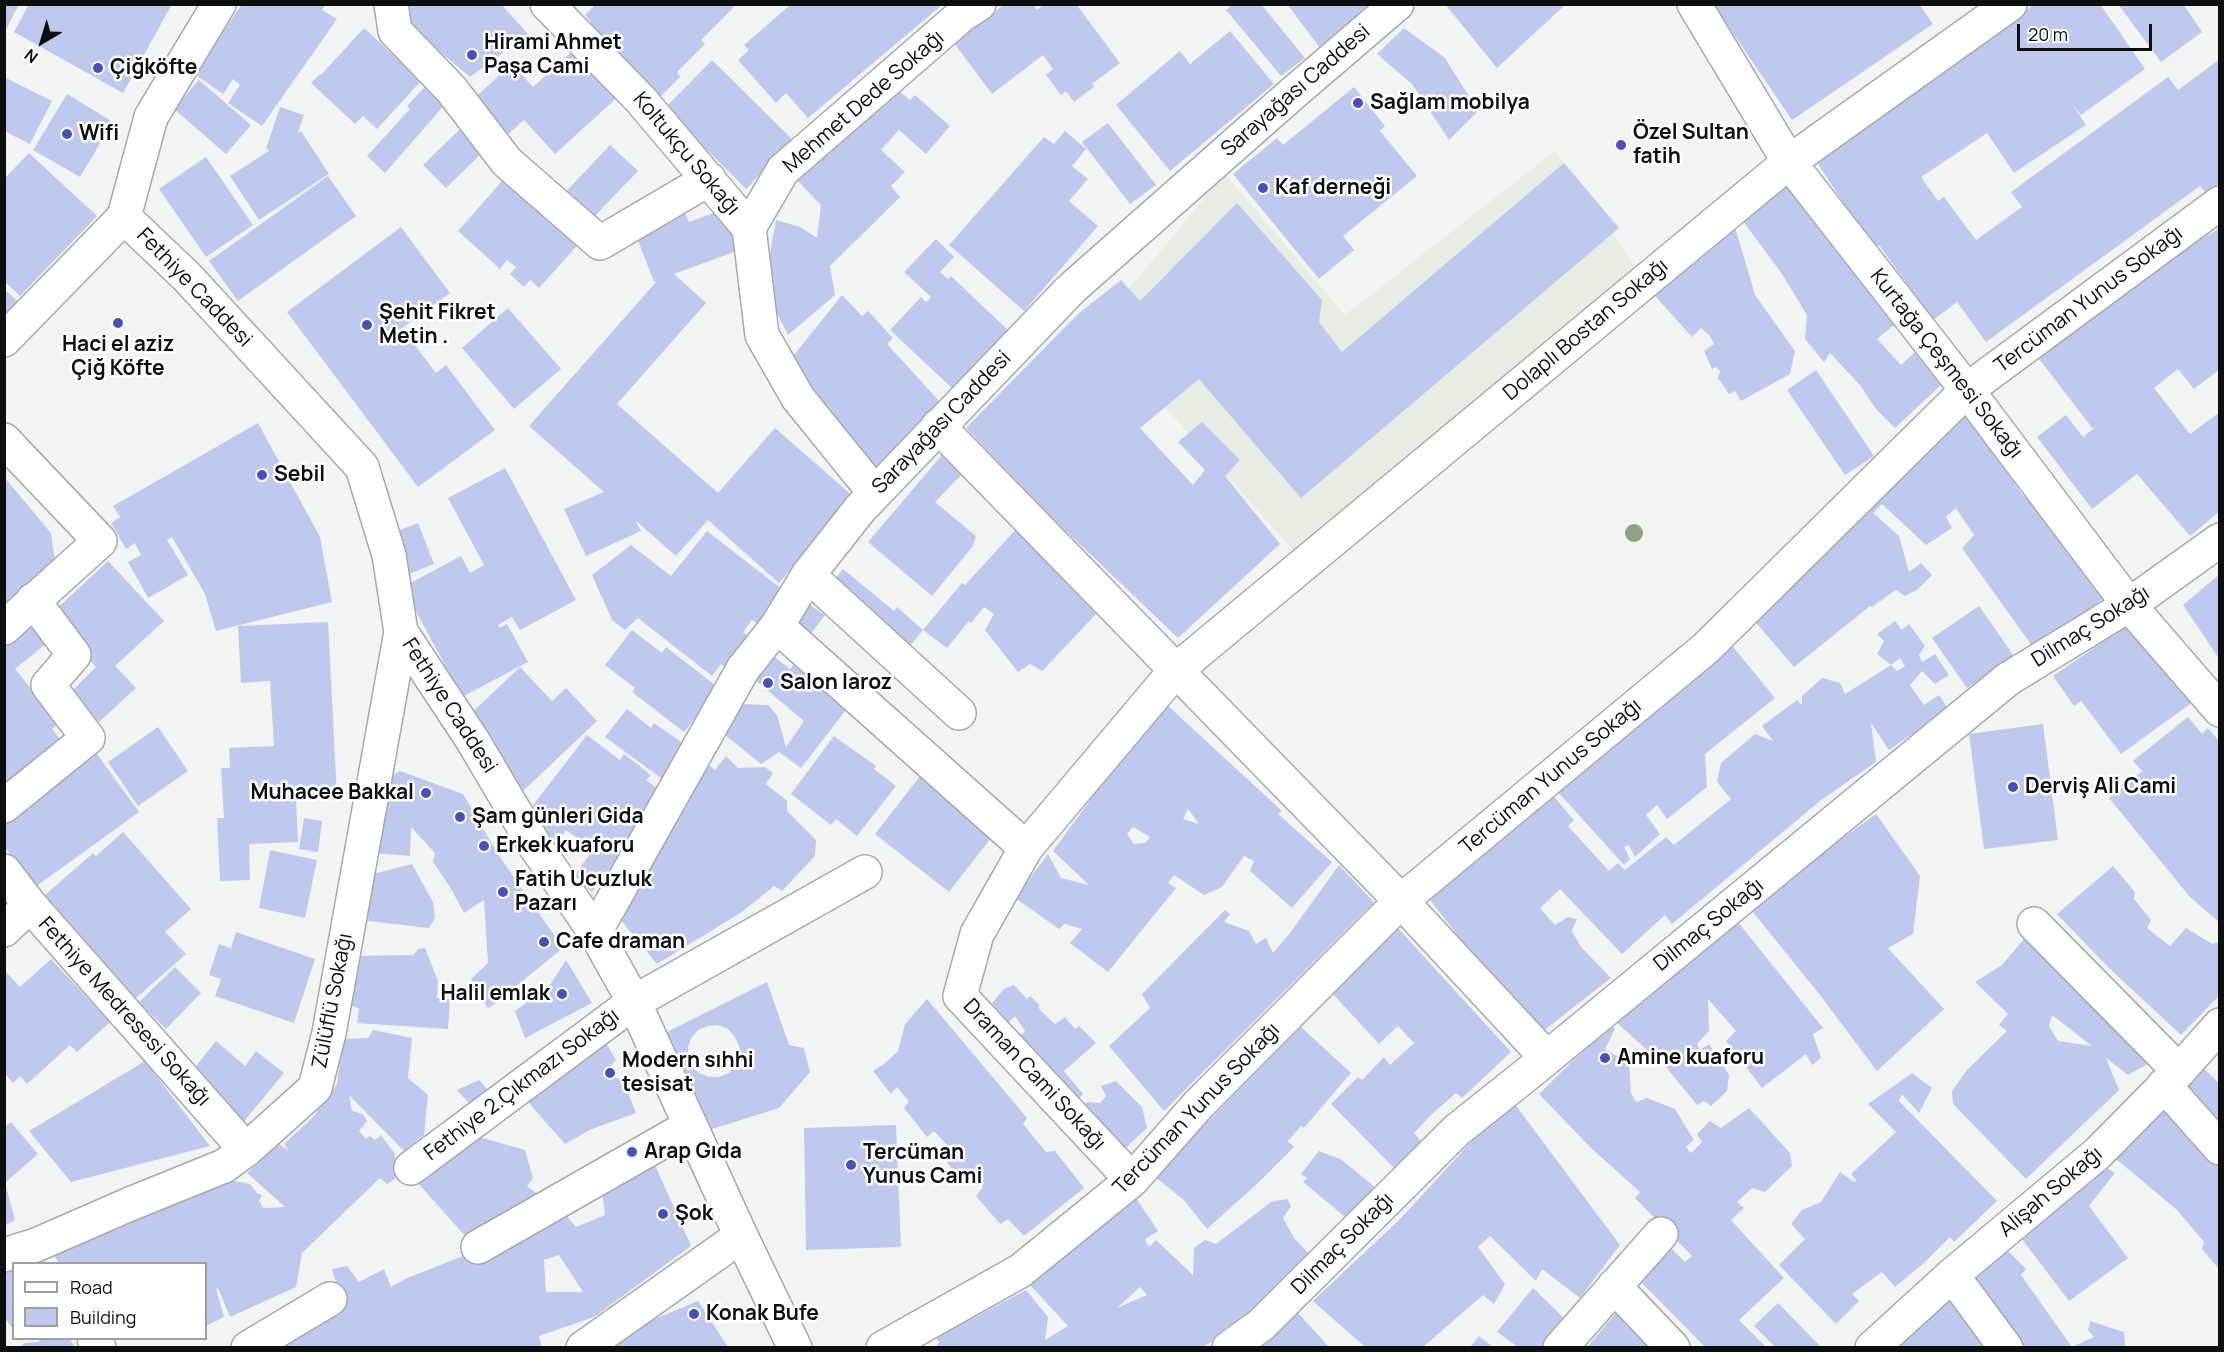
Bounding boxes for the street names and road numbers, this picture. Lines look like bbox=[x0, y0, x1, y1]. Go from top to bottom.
street label: Sarayağası Caddesi bbox=[1216, 19, 1376, 163]
street label: Mehmet Dede Sokağı bbox=[778, 25, 950, 179]
street label: Koltukçu Sokağı bbox=[627, 87, 745, 221]
street label: Tercüman Yunus Sokağı bbox=[1990, 221, 2188, 379]
street label: Fethiye Caddesi bbox=[131, 223, 257, 353]
street label: Dolaplı Bostan Sokağı bbox=[1499, 254, 1673, 406]
street label: Kurtağa Çeşmesi Sokağı bbox=[1864, 264, 2028, 464]
street label: Sarayağası Caddesi bbox=[867, 346, 1017, 500]
street label: Dilmaç Sokağı bbox=[2028, 581, 2154, 673]
street label: Fethiye Caddesi bbox=[396, 634, 502, 778]
street label: Tercüman Yunus Sokağı bbox=[1455, 694, 1647, 860]
street label: Dilmaç Sokağı bbox=[1649, 873, 1769, 977]
street label: Fethiye Medresesi Sokağı bbox=[32, 912, 216, 1112]
street label: Zülüflü Sokağı bbox=[308, 931, 358, 1071]
street label: Draman Cami Sokağı bbox=[957, 994, 1111, 1156]
street label: Fethiye 2.Çıkmazı Sokağı bbox=[420, 1003, 624, 1167]
street label: Tercüman Yunus Sokağı bbox=[1108, 1018, 1286, 1200]
street label: Alişah Sokağı bbox=[1994, 1141, 2108, 1243]
street label: Dilmaç Sokağı bbox=[1287, 1188, 1399, 1300]

